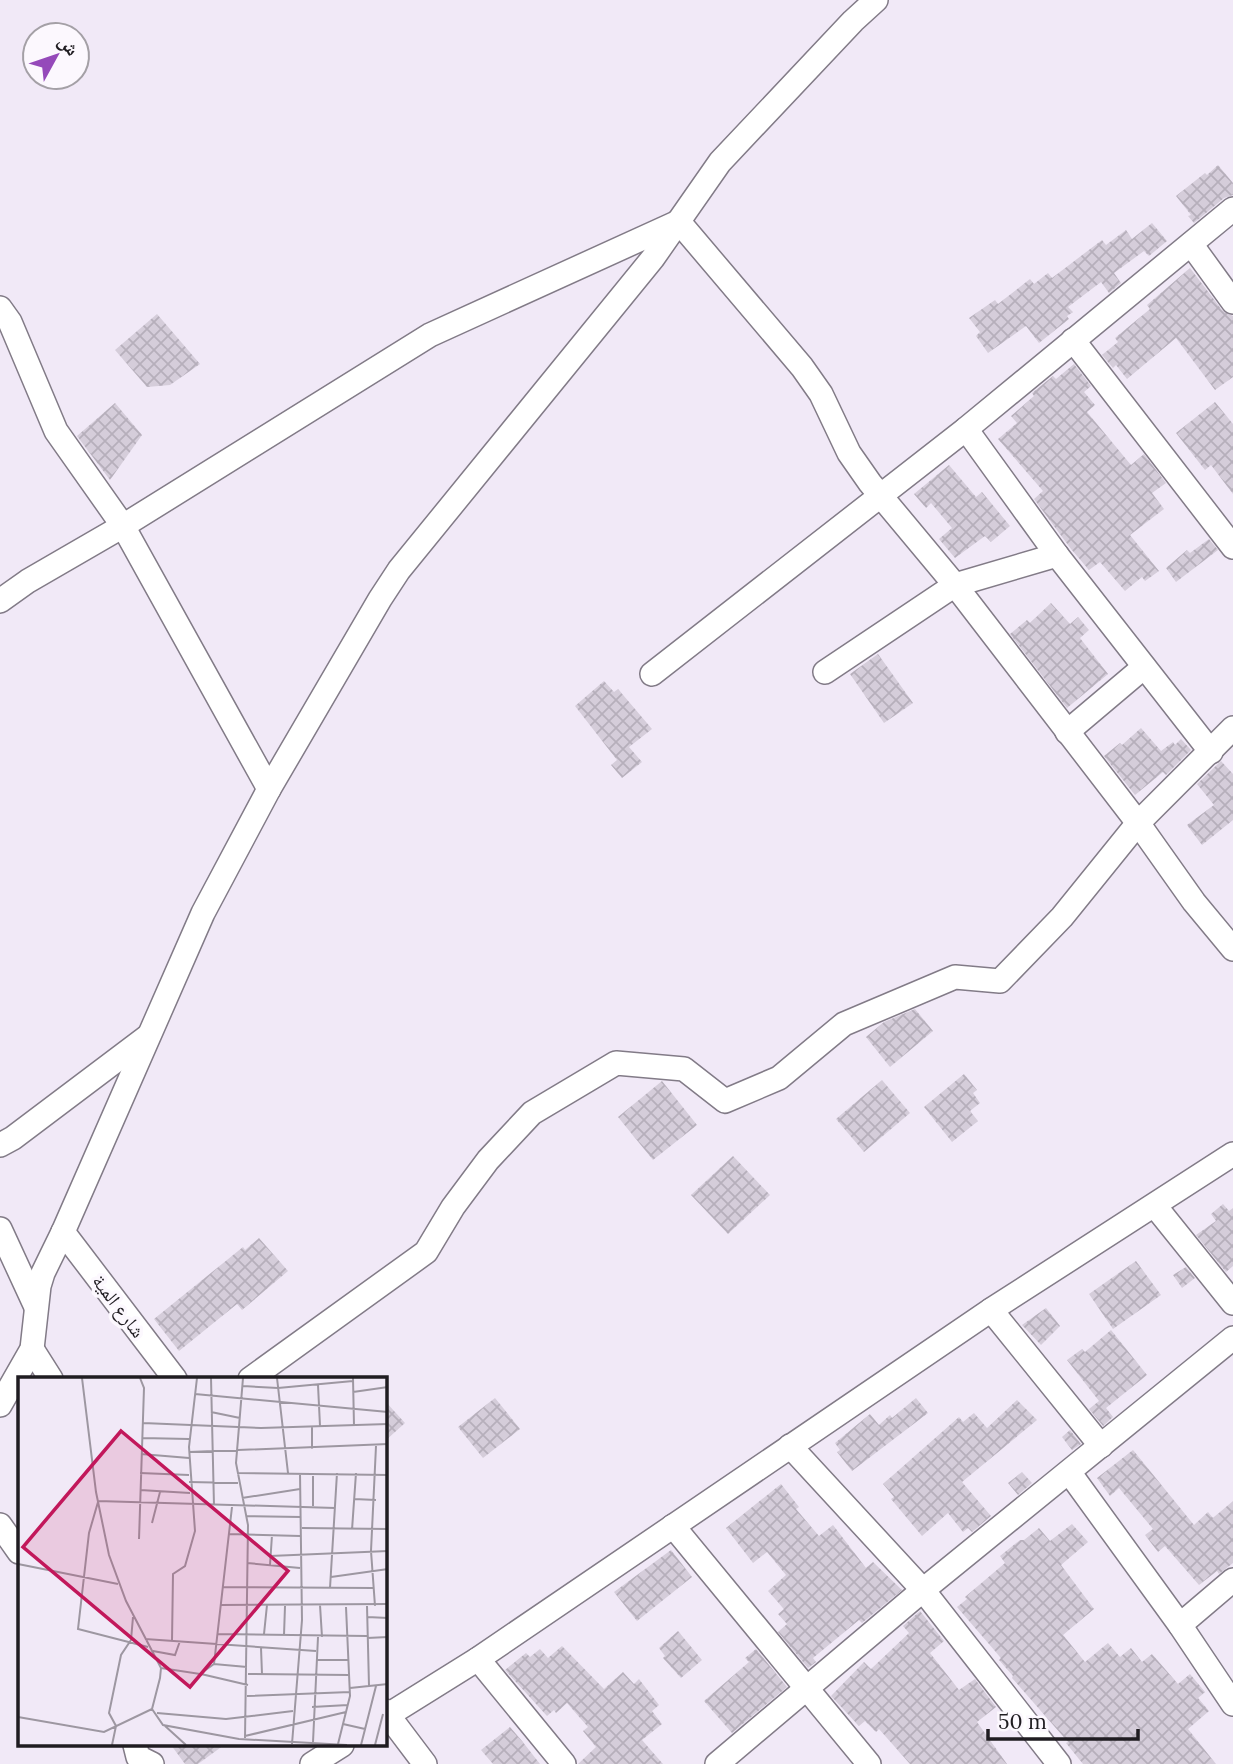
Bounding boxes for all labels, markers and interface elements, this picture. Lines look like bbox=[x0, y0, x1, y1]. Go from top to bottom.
north arrow bbox=[21, 21, 91, 91]
text: ش bbox=[53, 30, 85, 61]
street label: شارع المية bbox=[87, 1270, 151, 1342]
inset map bbox=[18, 1377, 387, 1746]
scale bar bbox=[988, 1698, 1138, 1742]
text: 50 m bbox=[998, 1708, 1047, 1735]

